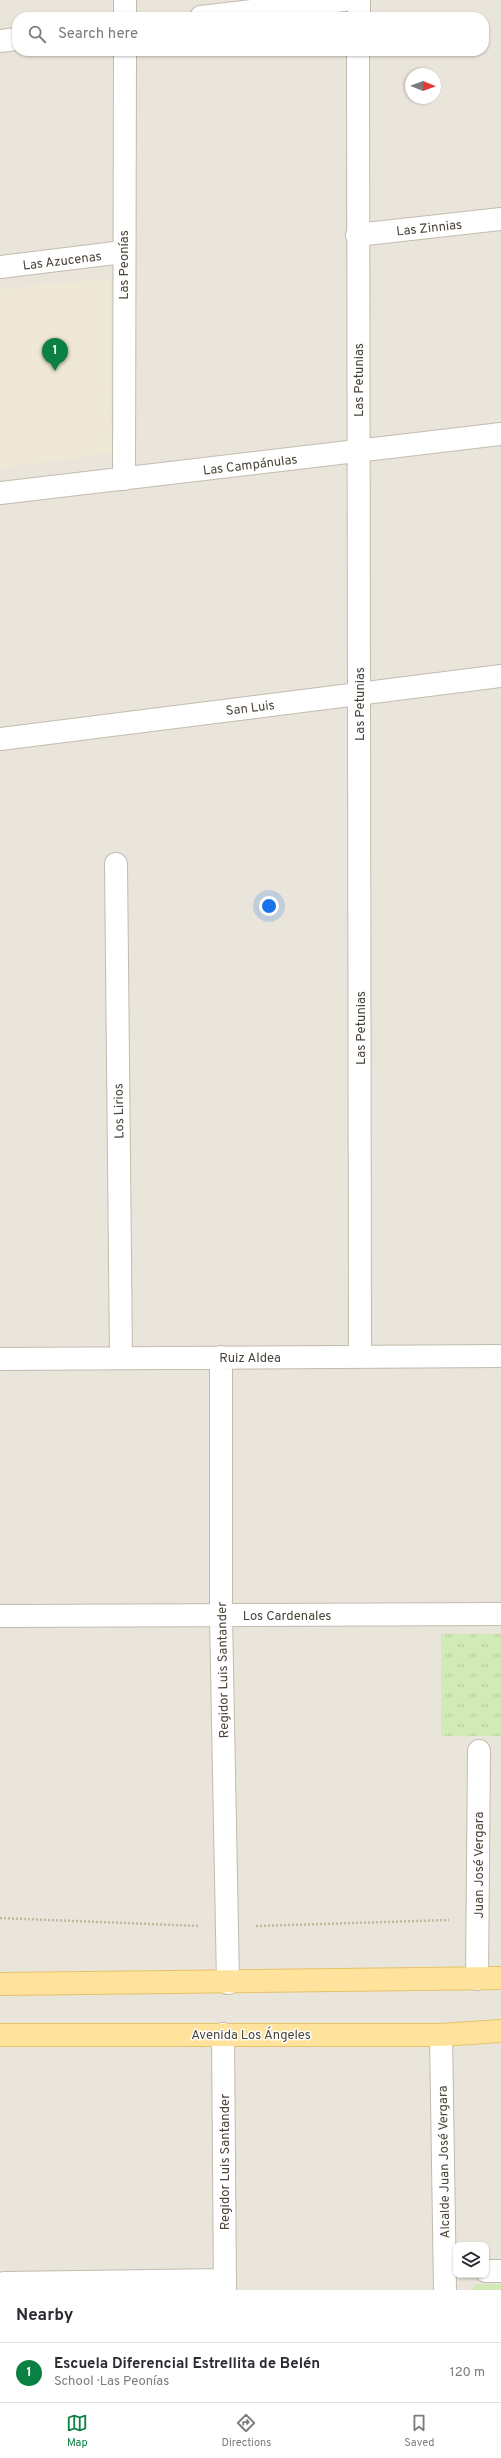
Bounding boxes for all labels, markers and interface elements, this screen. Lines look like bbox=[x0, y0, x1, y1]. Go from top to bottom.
search box bbox=[12, 12, 489, 56]
icon: search bbox=[26, 23, 48, 45]
text: Search here bbox=[58, 25, 138, 44]
north arrow bbox=[405, 68, 441, 104]
street label: Las Zinnias bbox=[396, 218, 463, 240]
street label: Las Peonías bbox=[117, 230, 133, 300]
street label: Las Azucenas bbox=[22, 249, 103, 275]
pin: 1 bbox=[42, 338, 68, 371]
street label: Las Petunias bbox=[352, 343, 368, 417]
street label: Las Campánulas bbox=[202, 452, 298, 480]
street label: Las Petunias bbox=[353, 667, 369, 741]
street label: San Luis bbox=[225, 698, 276, 720]
your location bbox=[259, 896, 279, 916]
street label: Las Petunias bbox=[354, 991, 370, 1065]
street label: Los Lirios bbox=[112, 1083, 128, 1139]
street label: Ruiz Aldea bbox=[219, 1351, 281, 1367]
street label: Regidor Luis Santander bbox=[215, 1602, 233, 1738]
street label: Los Cardenales bbox=[243, 1609, 331, 1625]
street label: Juan José Vergara bbox=[472, 1812, 488, 1918]
street label: Avenida Los Ángeles bbox=[191, 2026, 311, 2044]
street label: Alcalde Juan José Vergara bbox=[436, 2085, 454, 2239]
street label: Regidor Luis Santander bbox=[218, 2094, 234, 2230]
map controls bbox=[453, 2242, 489, 2278]
button: layers bbox=[453, 2242, 489, 2278]
text: Nearby bbox=[16, 2305, 73, 2327]
text: Escuela Diferencial Estrellita de Belén bbox=[54, 2355, 320, 2374]
text: 1 bbox=[26, 2365, 32, 2381]
text: 120 m bbox=[450, 2365, 485, 2381]
text: School · Las Peonías bbox=[54, 2374, 169, 2390]
tab: Map bbox=[66, 2412, 88, 2450]
tab: Directions bbox=[221, 2412, 271, 2450]
tab: Saved bbox=[404, 2412, 435, 2450]

